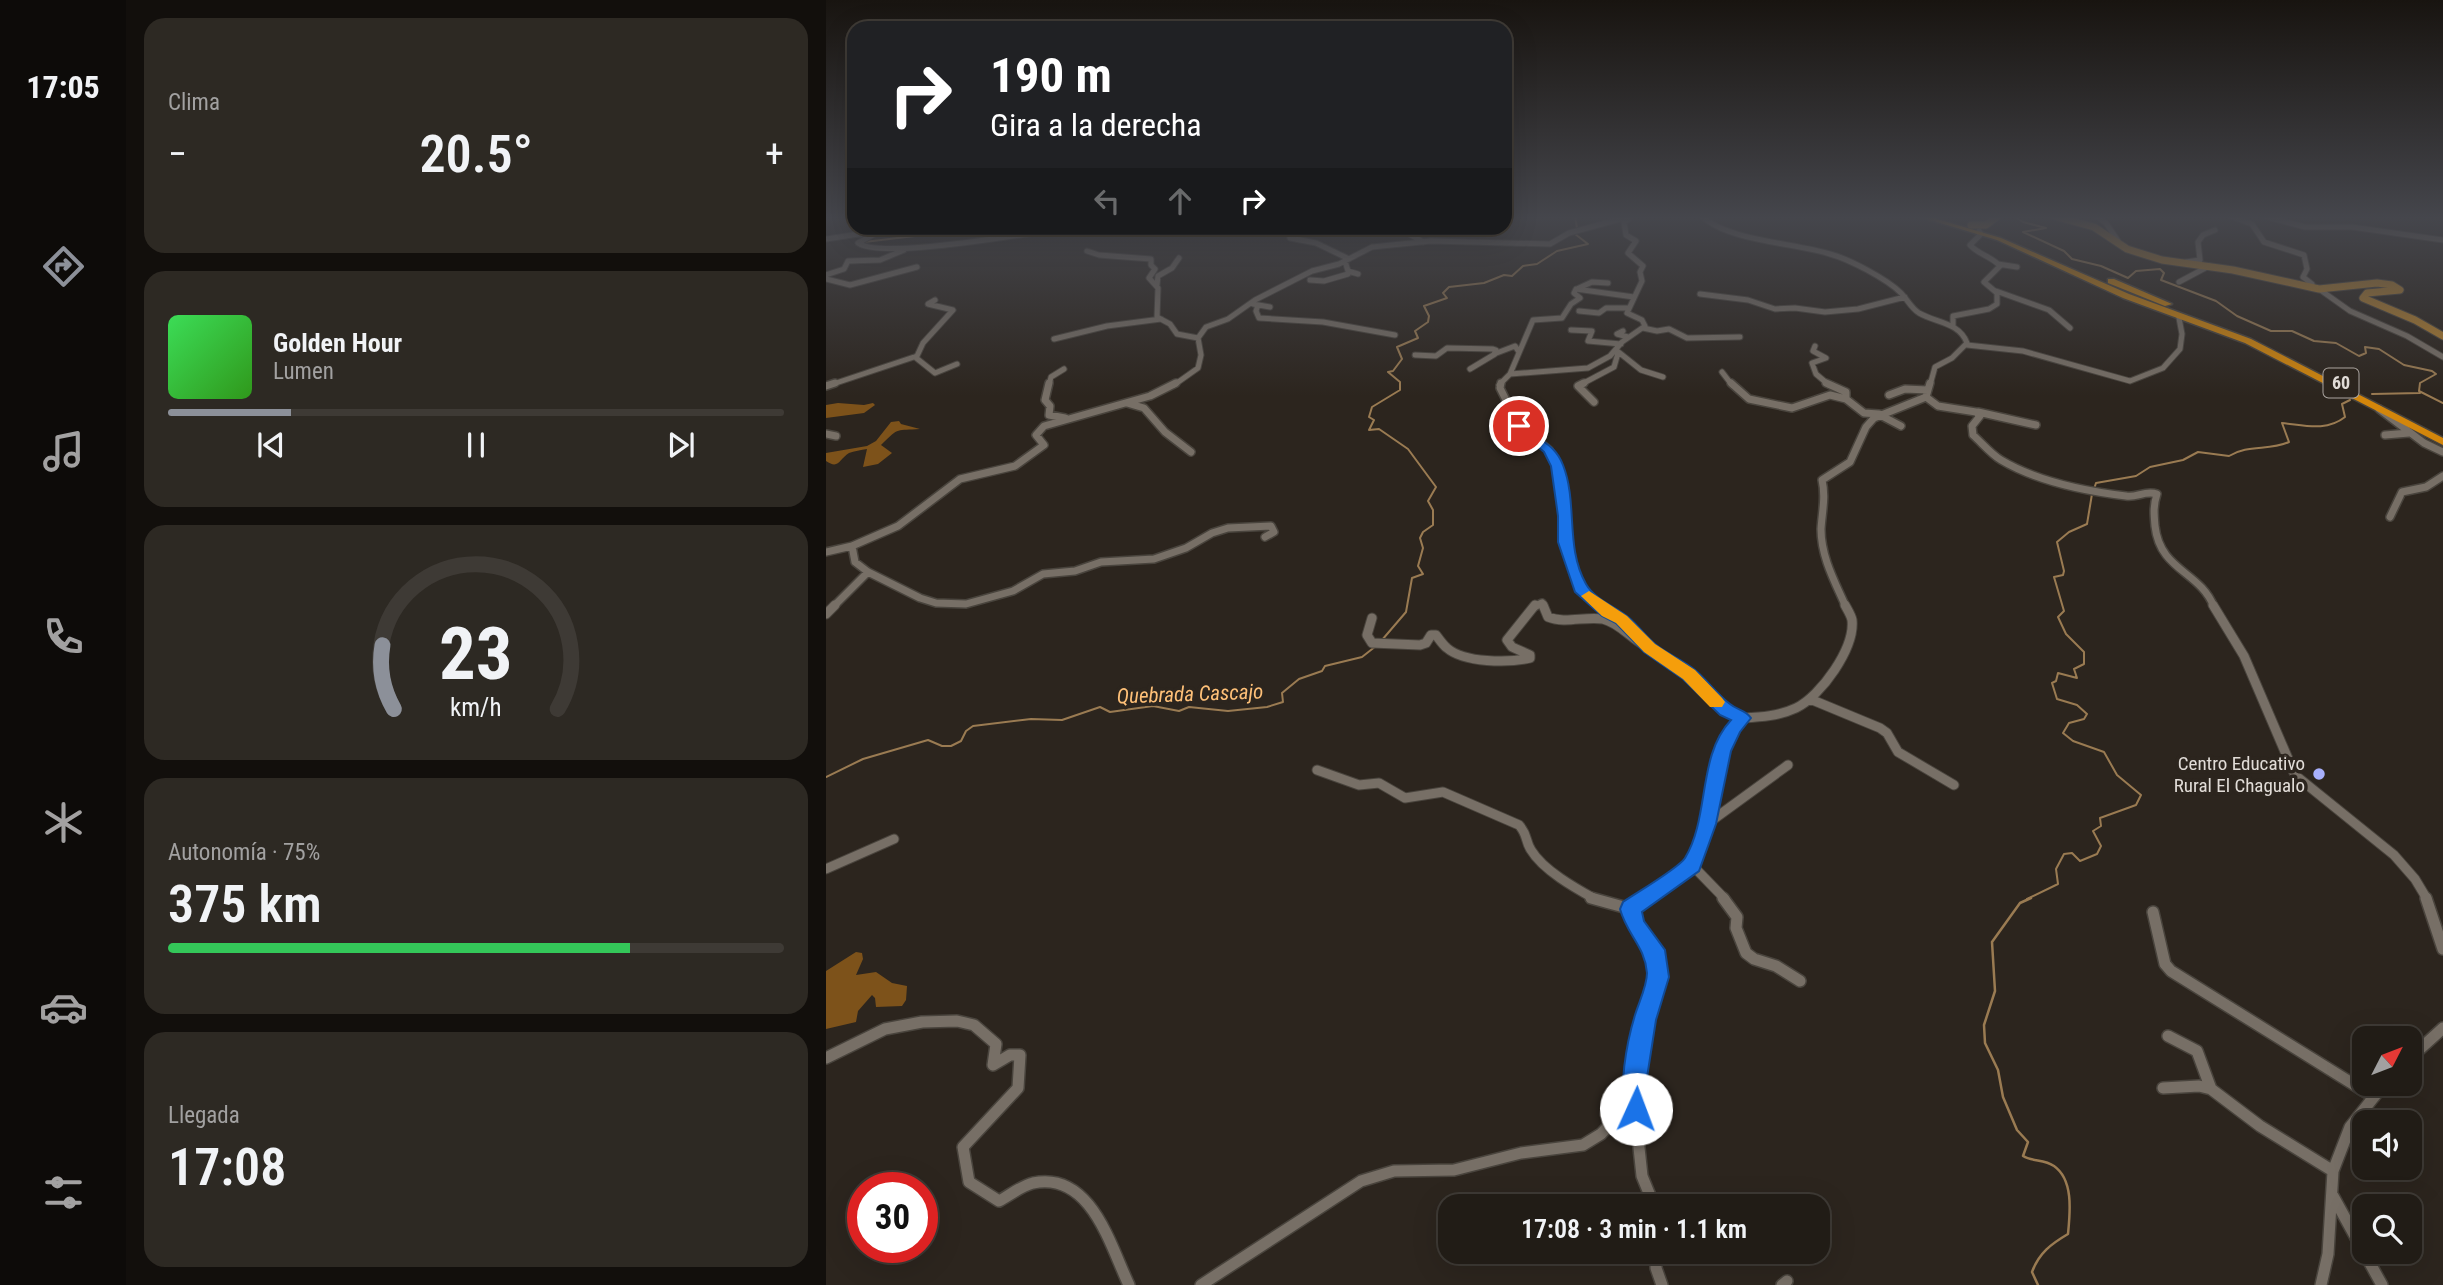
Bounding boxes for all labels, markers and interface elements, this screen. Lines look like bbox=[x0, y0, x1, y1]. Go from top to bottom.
text: 190 m bbox=[990, 47, 1112, 104]
icon: right bbox=[875, 49, 966, 140]
text: 17:05 bbox=[26, 68, 100, 106]
text: Clima bbox=[168, 89, 220, 116]
text: Gira a la derecha bbox=[990, 106, 1202, 144]
text: 20.5° bbox=[419, 124, 533, 185]
text: − bbox=[168, 132, 187, 176]
text: + bbox=[765, 132, 784, 176]
icon: left bbox=[1088, 182, 1126, 220]
icon: ahead bbox=[1161, 182, 1199, 220]
icon: right bbox=[1234, 182, 1272, 220]
icon: directions bbox=[39, 242, 88, 291]
text: Golden Hour bbox=[273, 328, 402, 358]
text: Lumen bbox=[273, 358, 334, 385]
road number: 60 bbox=[2324, 368, 2358, 398]
pin bbox=[1489, 396, 1549, 456]
icon: arrive bbox=[1500, 407, 1538, 445]
icon: previous bbox=[252, 426, 290, 464]
icon: pause bbox=[457, 426, 495, 464]
icon: next bbox=[662, 426, 700, 464]
icon: music bbox=[39, 427, 88, 476]
text: 23 bbox=[439, 611, 513, 697]
icon: phone bbox=[39, 612, 88, 661]
water label: Quebrada Cascajo bbox=[1116, 679, 1264, 709]
text: km/h bbox=[450, 692, 502, 721]
place label: Centro Educativo Rural El Chagualo bbox=[2174, 752, 2305, 797]
marker: Centro Educativo Rural El Chagualo bbox=[2311, 766, 2327, 782]
icon: climate bbox=[39, 798, 88, 847]
text: Autonomía · 75% bbox=[168, 839, 320, 866]
text: 375 km bbox=[168, 874, 322, 935]
icon: car bbox=[39, 983, 88, 1032]
north arrow bbox=[2352, 1026, 2422, 1096]
map controls bbox=[2352, 1026, 2422, 1264]
position arrow bbox=[1599, 1072, 1673, 1146]
text: Llegada bbox=[168, 1102, 240, 1129]
button: sound bbox=[2352, 1110, 2422, 1180]
text: 17:08 bbox=[168, 1137, 286, 1198]
icon: filters bbox=[39, 1168, 88, 1217]
speed limit sign: 30 bbox=[847, 1172, 938, 1263]
button: search bbox=[2352, 1194, 2422, 1264]
text: 17:08 · 3 min · 1.1 km bbox=[1521, 1214, 1747, 1244]

